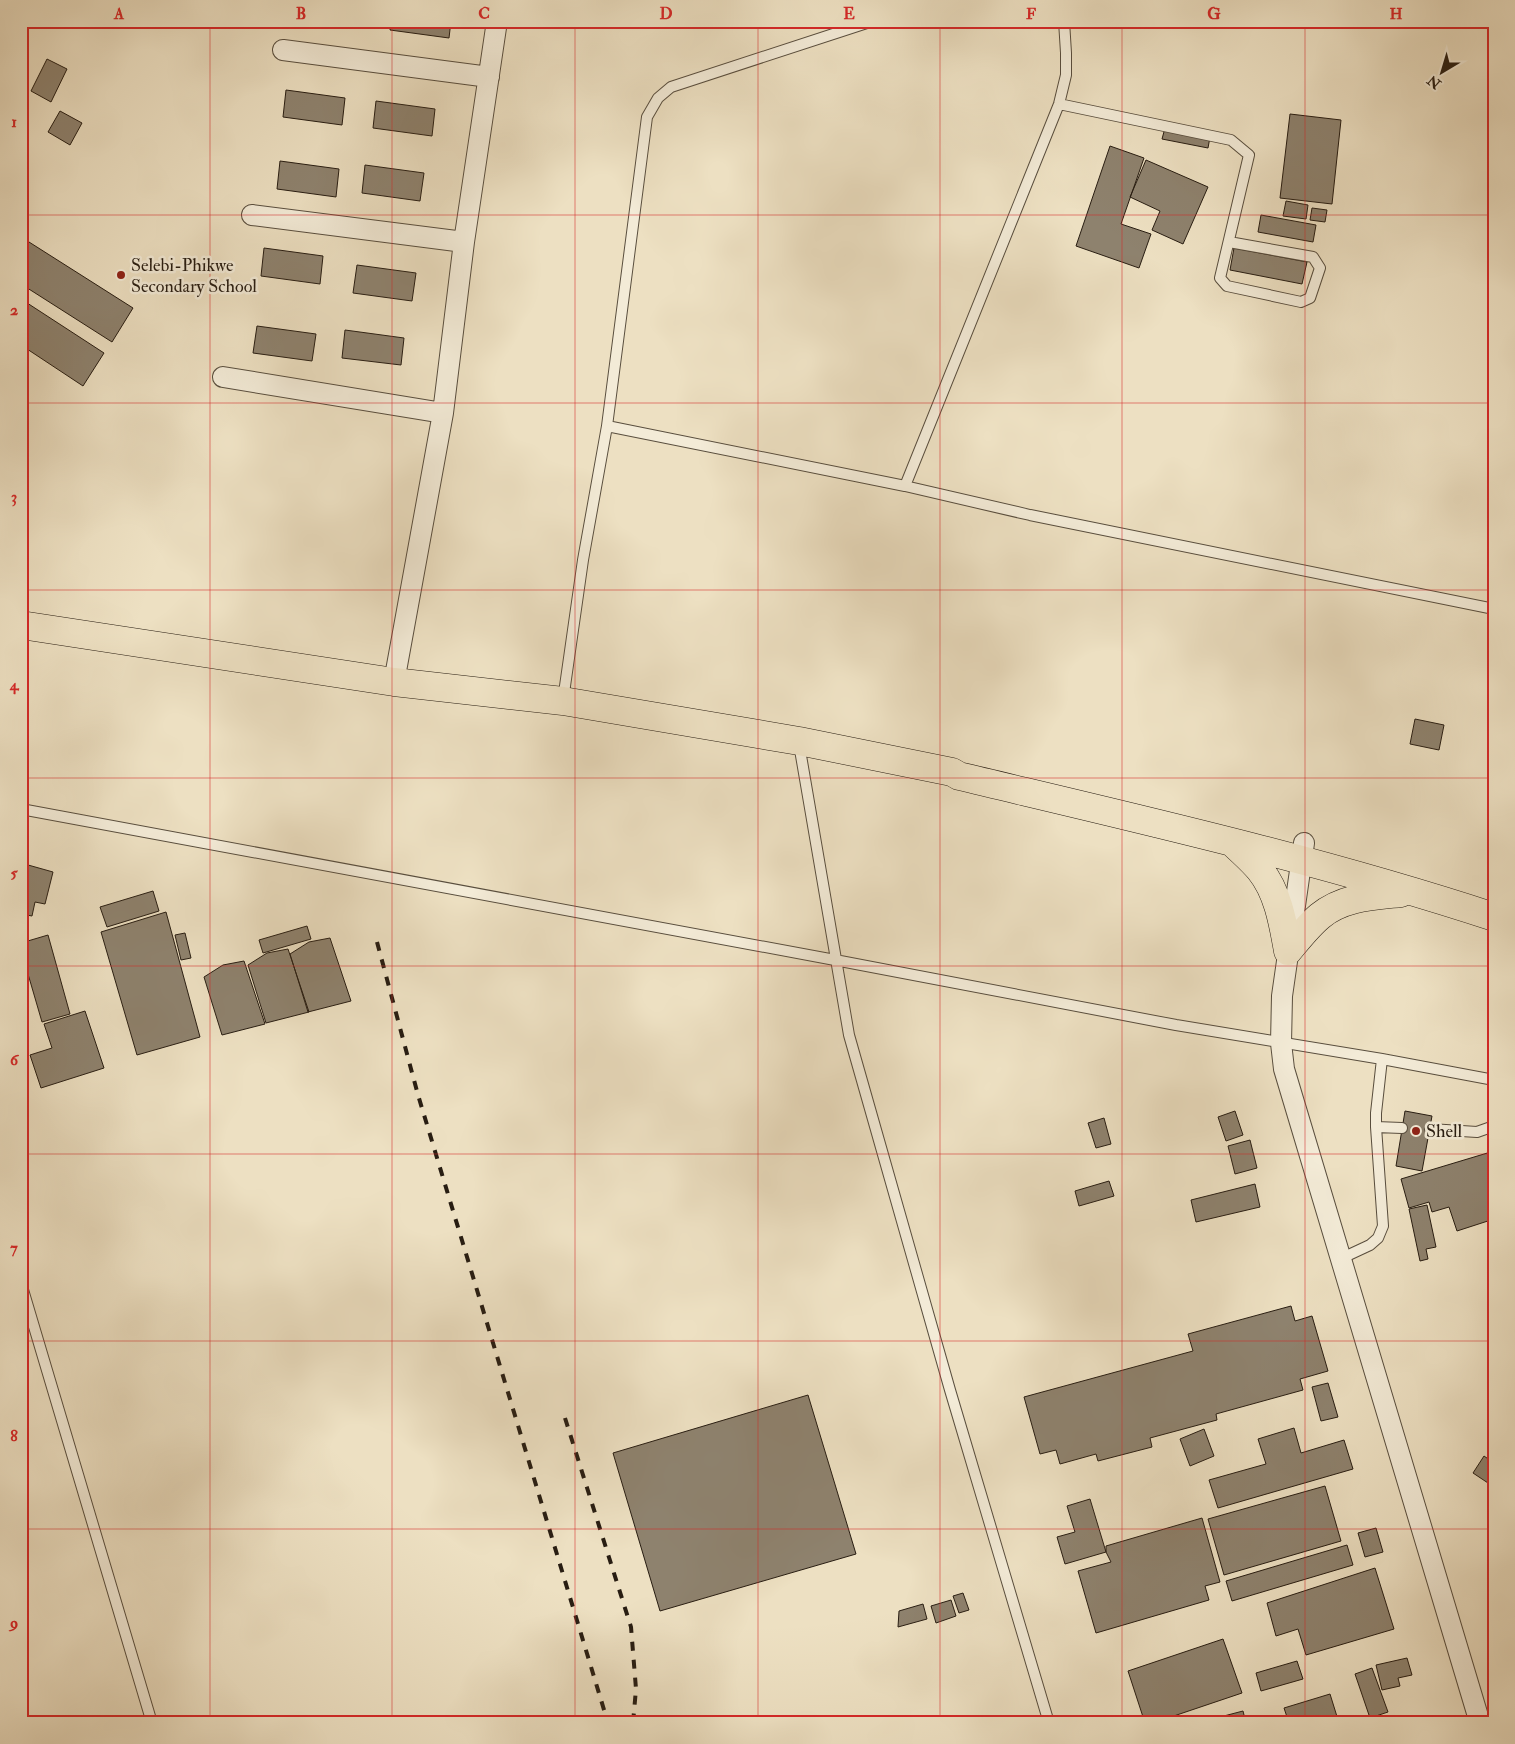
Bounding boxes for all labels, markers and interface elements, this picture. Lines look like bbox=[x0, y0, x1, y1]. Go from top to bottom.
text: A bbox=[113, 4, 125, 24]
text: B bbox=[296, 4, 306, 24]
text: C bbox=[478, 4, 490, 24]
text: D bbox=[659, 4, 673, 24]
text: E bbox=[843, 4, 855, 24]
text: F bbox=[1026, 4, 1036, 24]
text: G bbox=[1207, 4, 1221, 24]
text: H bbox=[1389, 4, 1403, 24]
north arrow bbox=[1418, 48, 1468, 98]
text: N bbox=[1424, 71, 1445, 93]
text: 1 bbox=[11, 112, 17, 132]
place label: Selebi-Phikwe Secondary School bbox=[131, 254, 257, 298]
marker: Selebi-Phikwe Secondary School bbox=[115, 269, 127, 281]
text: 2 bbox=[10, 300, 18, 320]
text: 3 bbox=[11, 487, 17, 507]
text: 4 bbox=[9, 675, 20, 695]
text: 5 bbox=[10, 863, 18, 883]
text: 6 bbox=[10, 1050, 20, 1070]
place label: Shell bbox=[1426, 1120, 1463, 1143]
marker: Shell bbox=[1410, 1125, 1422, 1137]
text: 7 bbox=[10, 1238, 18, 1258]
text: 8 bbox=[10, 1426, 18, 1446]
text: 9 bbox=[8, 1613, 18, 1633]

